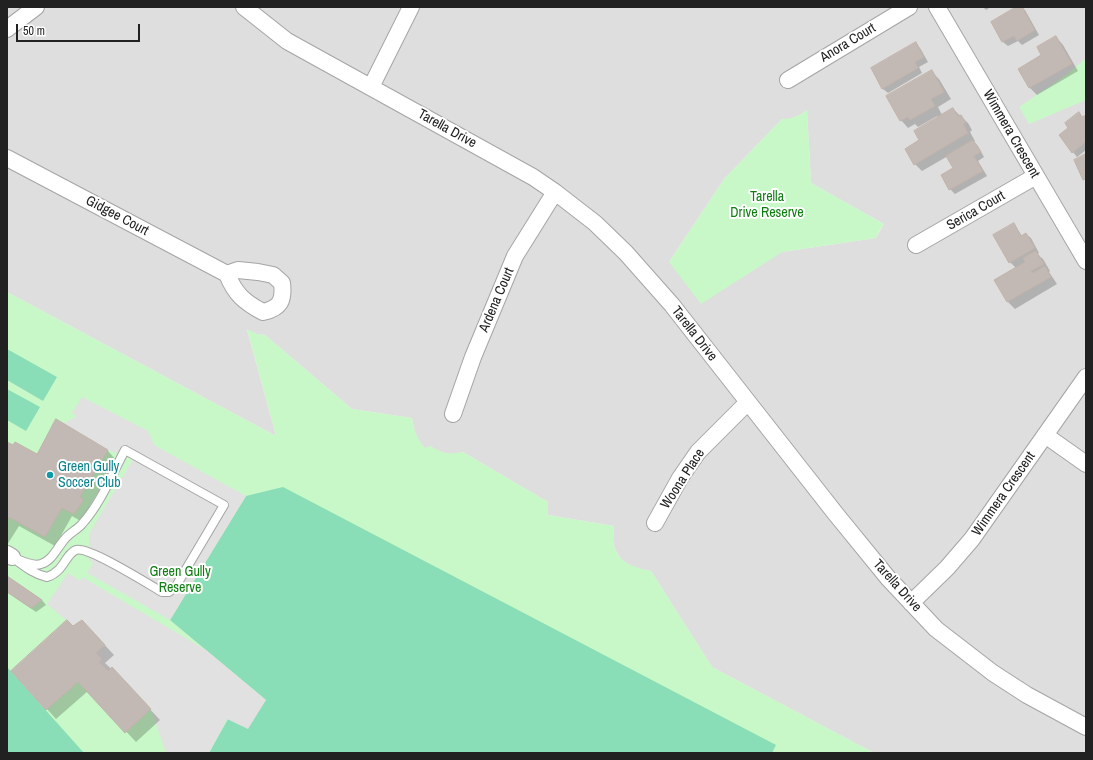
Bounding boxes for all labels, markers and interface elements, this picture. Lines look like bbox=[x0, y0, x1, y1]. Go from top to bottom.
scale bar bbox=[18, 16, 142, 42]
street label: Anora Court bbox=[817, 20, 879, 66]
text: 50 m bbox=[23, 23, 45, 39]
street label: Wimmera Crescent bbox=[979, 87, 1043, 181]
street label: Tarella Drive bbox=[415, 106, 479, 152]
street label: Serica Court bbox=[944, 188, 1008, 234]
park label: Tarella Drive Reserve bbox=[730, 189, 804, 222]
street label: Gidgee Court bbox=[83, 192, 151, 240]
street label: Ardena Court bbox=[476, 265, 518, 335]
street label: Tarella Drive bbox=[667, 303, 721, 365]
street label: Woona Place bbox=[657, 446, 709, 512]
street label: Wimmera Crescent bbox=[969, 449, 1039, 539]
place label: Green Gully Soccer Club bbox=[58, 459, 121, 492]
marker: Green Gully Soccer Club bbox=[45, 470, 55, 480]
street label: Tarella Drive bbox=[869, 556, 925, 616]
park label: Green Gully Reserve bbox=[149, 564, 211, 596]

